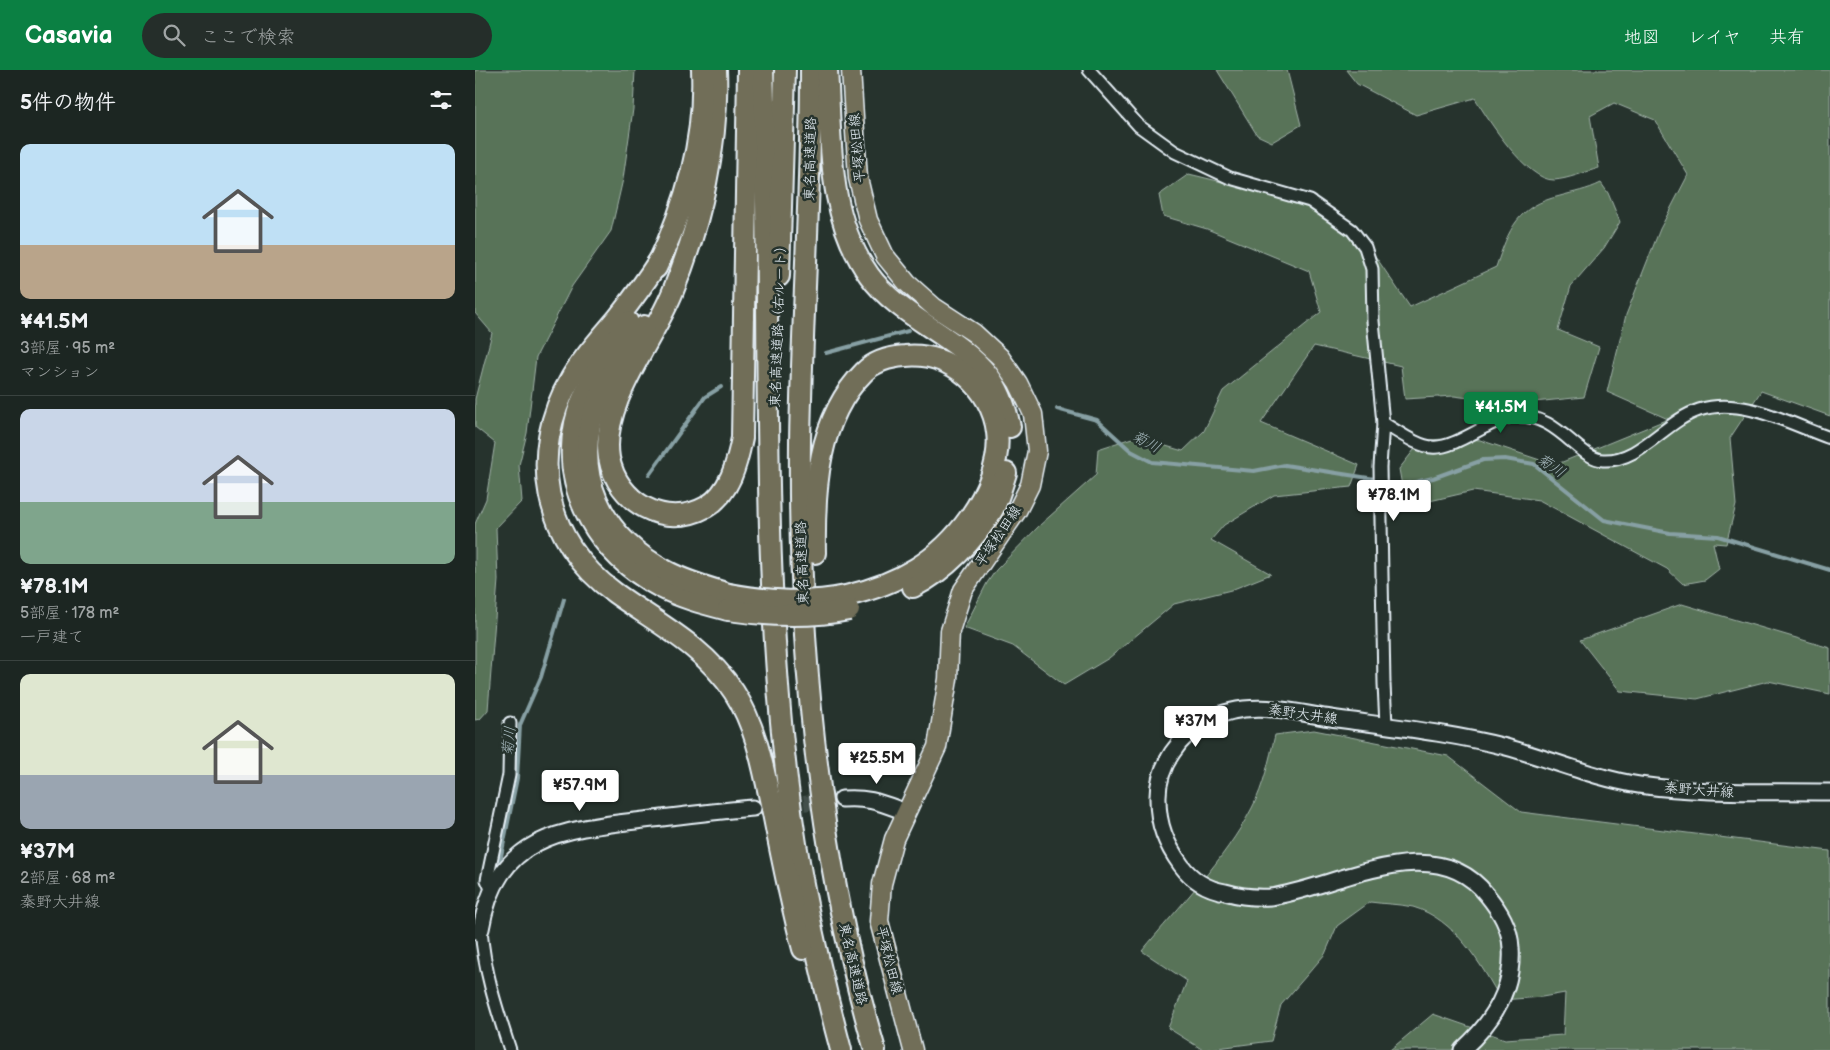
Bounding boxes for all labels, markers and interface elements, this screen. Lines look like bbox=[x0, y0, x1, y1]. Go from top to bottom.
search box bbox=[142, 13, 492, 58]
text: Casavia bbox=[25, 21, 112, 50]
icon: search bbox=[160, 21, 188, 49]
text: ここで検索 bbox=[200, 26, 295, 49]
text: 地図 bbox=[1624, 27, 1660, 48]
text: レイヤ bbox=[1688, 27, 1741, 48]
text: 共有 bbox=[1769, 27, 1805, 48]
icon: filters bbox=[427, 86, 455, 114]
text: 5件の物件 bbox=[20, 90, 116, 115]
street label: 平塚松田線 bbox=[845, 112, 869, 184]
street label: 東名高速道路 bbox=[801, 117, 819, 201]
icon: home bbox=[193, 176, 283, 266]
street label: 東名高速道路（右ルート） bbox=[767, 238, 789, 408]
text: ¥41.5M bbox=[20, 309, 89, 334]
text: 3部屋 · 95 m² bbox=[20, 339, 115, 358]
text: マンション bbox=[20, 363, 99, 382]
pin: ¥41.5M bbox=[1460, 392, 1542, 434]
text: ¥41.5M bbox=[1475, 398, 1527, 417]
water label: 菊川 bbox=[1128, 427, 1164, 457]
icon: home bbox=[193, 442, 283, 532]
water label: 菊川 bbox=[1533, 450, 1569, 482]
pin: ¥78.1M bbox=[1353, 480, 1435, 522]
text: ¥78.1M bbox=[1368, 486, 1420, 505]
street label: 平塚松田線 bbox=[971, 502, 1025, 570]
street label: 東名高速道路 bbox=[792, 521, 812, 605]
text: ¥78.1M bbox=[20, 574, 89, 599]
text: 5部屋 · 178 m² bbox=[20, 604, 119, 623]
text: 一戸建て bbox=[20, 628, 84, 647]
street label: 秦野大井線 bbox=[1267, 701, 1339, 727]
pin: ¥37M bbox=[1166, 706, 1226, 748]
icon: home bbox=[193, 707, 283, 797]
text: ¥37M bbox=[1175, 712, 1217, 731]
water label: 菊川 bbox=[498, 725, 520, 757]
pin: ¥25.5M bbox=[836, 742, 918, 785]
text: ¥25.5M bbox=[849, 749, 905, 768]
pin: ¥57.9M bbox=[539, 770, 621, 812]
text: ¥57.9M bbox=[553, 776, 607, 795]
street label: 秦野大井線 bbox=[1663, 779, 1735, 801]
text: ¥37M bbox=[20, 839, 75, 864]
text: 2部屋 · 68 m² bbox=[20, 869, 115, 888]
text: 秦野大井線 bbox=[20, 893, 100, 912]
street label: 東名高速道路 bbox=[835, 921, 871, 1007]
street label: 平塚松田線 bbox=[872, 924, 906, 996]

